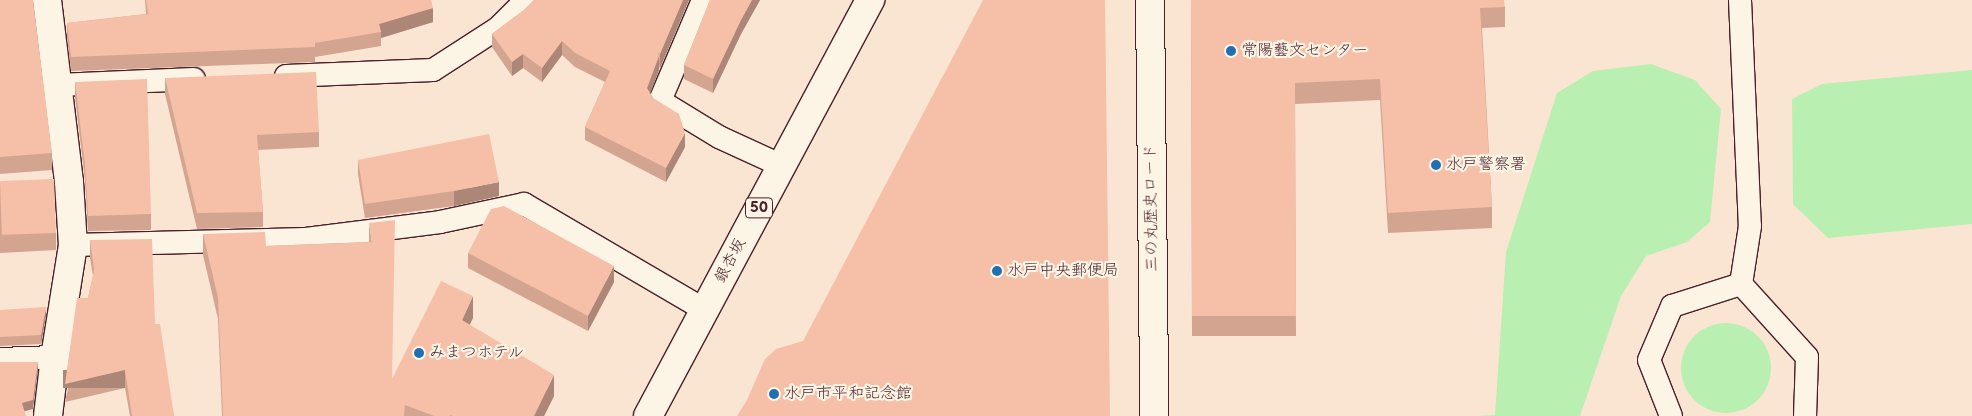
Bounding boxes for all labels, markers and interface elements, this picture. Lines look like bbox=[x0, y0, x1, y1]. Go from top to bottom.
place label: 常陽藝文センター bbox=[1241, 41, 1369, 61]
marker: 常陽藝文センター bbox=[1225, 45, 1237, 57]
street label: 三の丸歴史ロード bbox=[1141, 144, 1163, 272]
place label: 水戸警察署 bbox=[1446, 155, 1526, 175]
marker: 水戸警察署 bbox=[1430, 159, 1442, 171]
road number: 50 bbox=[744, 196, 774, 220]
street label: 銀杏坂 bbox=[711, 235, 751, 287]
place label: 水戸中央郵便局 bbox=[1007, 261, 1119, 281]
marker: 水戸中央郵便局 bbox=[991, 265, 1003, 277]
place label: みまつホテル bbox=[429, 343, 525, 363]
marker: みまつホテル bbox=[413, 347, 425, 359]
place label: 水戸市平和記念館 bbox=[784, 384, 912, 404]
marker: 水戸市平和記念館 bbox=[768, 388, 780, 400]

